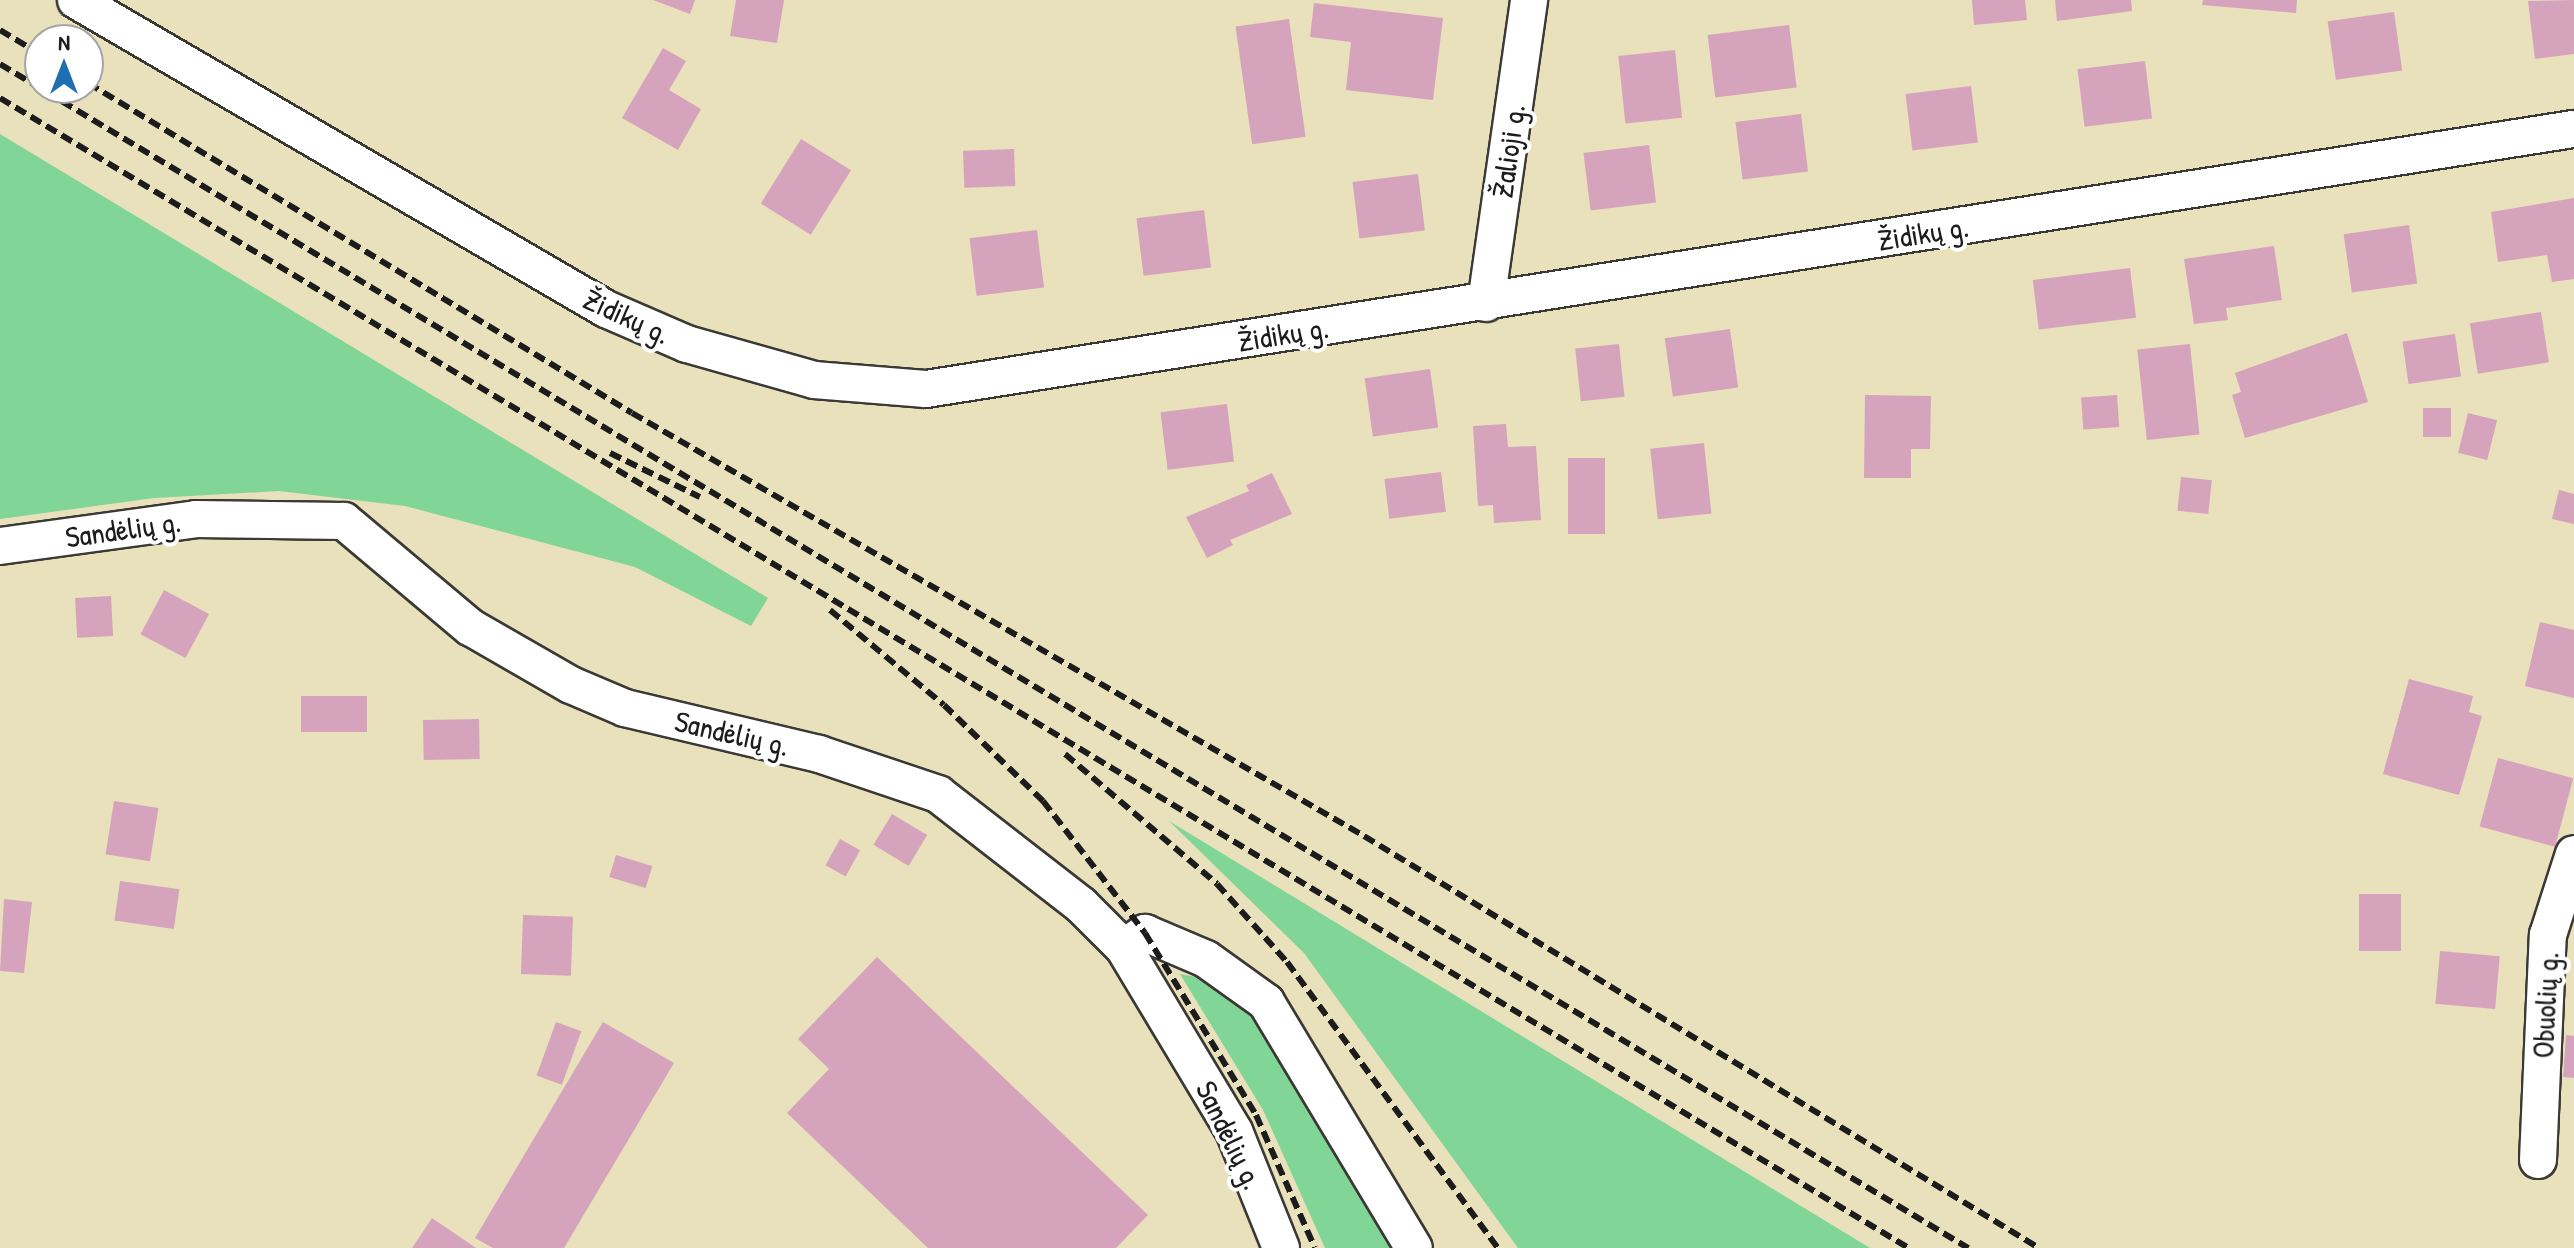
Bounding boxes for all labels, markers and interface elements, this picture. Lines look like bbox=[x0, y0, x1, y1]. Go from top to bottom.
north arrow bbox=[24, 24, 104, 104]
text: N bbox=[58, 27, 70, 57]
street label: Žalioji g. bbox=[1484, 102, 1532, 200]
street label: Židikų g. bbox=[1875, 208, 1971, 258]
street label: Židikų g. bbox=[578, 280, 676, 352]
street label: Židikų g. bbox=[1235, 309, 1331, 359]
street label: Sandėlių g. bbox=[63, 503, 183, 555]
street label: Sandėlių g. bbox=[671, 702, 793, 764]
street label: Obuolių g. bbox=[2524, 951, 2566, 1059]
street label: Sandėlių g. bbox=[1188, 1075, 1272, 1195]

